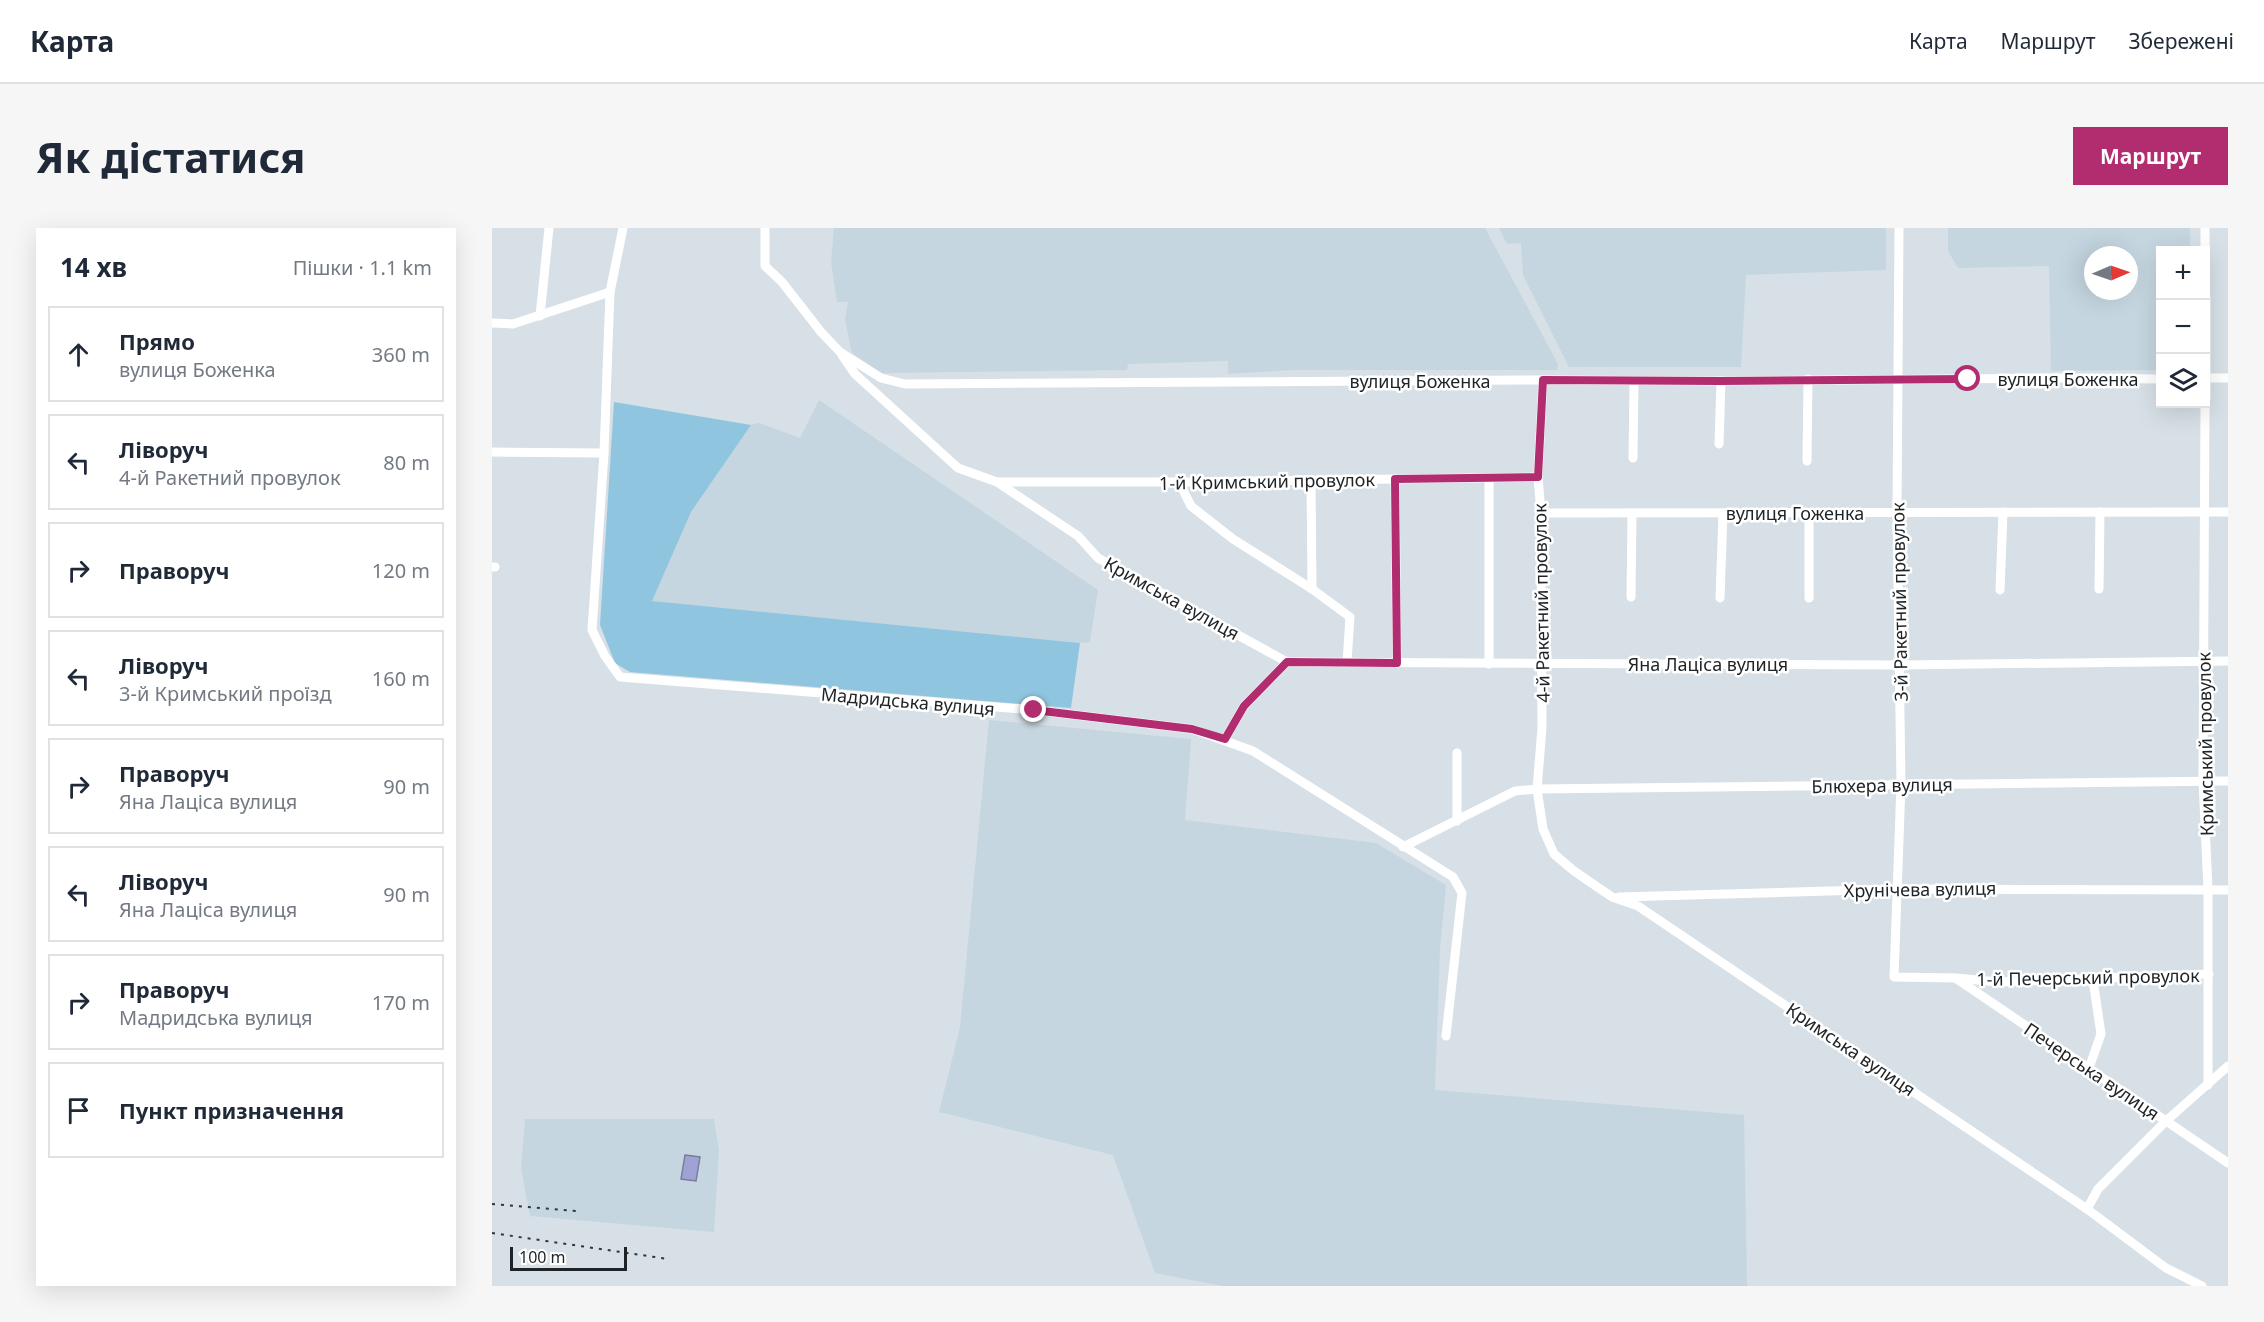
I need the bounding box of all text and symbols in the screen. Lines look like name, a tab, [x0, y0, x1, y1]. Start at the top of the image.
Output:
text: Карта	[30, 22, 114, 60]
text: Карта	[1909, 27, 1968, 55]
text: Маршрут	[2001, 27, 2095, 55]
text: Збережені	[2128, 27, 2234, 55]
button: Маршрут	[2073, 127, 2228, 185]
text: Як дістатися	[36, 128, 305, 185]
north arrow	[2084, 246, 2138, 300]
map controls	[2156, 246, 2210, 408]
button: +	[2156, 246, 2210, 300]
text: 14 хв	[60, 249, 127, 285]
text: Пішки · 1.1 km	[293, 254, 432, 281]
button: −	[2156, 300, 2210, 354]
text: Прямо	[119, 326, 195, 356]
icon: ahead	[62, 338, 95, 371]
text: 360 m	[372, 341, 430, 368]
button: layers	[2156, 354, 2210, 408]
text: вулиця Боженка	[119, 356, 276, 383]
route start	[1954, 365, 1980, 391]
street label: вулиця Боженка	[1998, 367, 2138, 391]
street label: вулиця Боженка	[1350, 369, 1490, 393]
text: Ліворуч	[119, 434, 209, 464]
icon: left	[62, 446, 95, 479]
text: 80 m	[383, 449, 430, 476]
text: 4-й Ракетний провулок	[119, 464, 341, 491]
street label: 1-й Кримський провулок	[1159, 467, 1376, 495]
street label: вулиця Гоженка	[1726, 501, 1864, 525]
street label: 3-й Ракетний провулок	[1885, 502, 1913, 702]
street label: 4-й Ракетний провулок	[1527, 503, 1555, 703]
street label: Кримська вулиця	[1100, 551, 1244, 645]
icon: right	[62, 554, 95, 587]
text: Праворуч	[119, 555, 230, 585]
text: 120 m	[372, 557, 430, 584]
text: Ліворуч	[119, 650, 209, 680]
street label: Кримський провулок	[2191, 651, 2219, 836]
street label: Яна Лаціса вулиця	[1628, 652, 1788, 676]
icon: left	[62, 662, 95, 695]
text: 160 m	[372, 665, 430, 692]
text: 3-й Кримський проїзд	[119, 680, 332, 707]
street label: Мадридська вулиця	[820, 681, 996, 721]
route end	[1020, 696, 1046, 722]
text: Праворуч	[119, 758, 230, 788]
icon: right	[62, 770, 95, 803]
street label: Блюхера вулиця	[1811, 772, 1953, 798]
text: 90 m	[383, 773, 430, 800]
text: Яна Лаціса вулиця	[119, 788, 297, 815]
text: Ліворуч	[119, 866, 209, 896]
street label: Хрунічева вулиця	[1844, 876, 1996, 902]
icon: left	[62, 878, 95, 911]
text: 90 m	[383, 881, 430, 908]
text: Яна Лаціса вулиця	[119, 896, 297, 923]
street label: 1-й Печерський провулок	[1976, 963, 2200, 991]
text: Праворуч	[119, 974, 230, 1004]
icon: right	[62, 986, 95, 1019]
text: 170 m	[372, 989, 430, 1016]
street label: Кримська вулиця	[1782, 997, 1920, 1101]
text: Мадридська вулиця	[119, 1004, 313, 1031]
street label: Печерська вулиця	[2020, 1017, 2164, 1125]
icon: arrive	[62, 1094, 95, 1127]
text: Пункт призначення	[119, 1095, 344, 1125]
scale bar	[510, 1244, 627, 1272]
text: 100 m	[519, 1246, 566, 1268]

